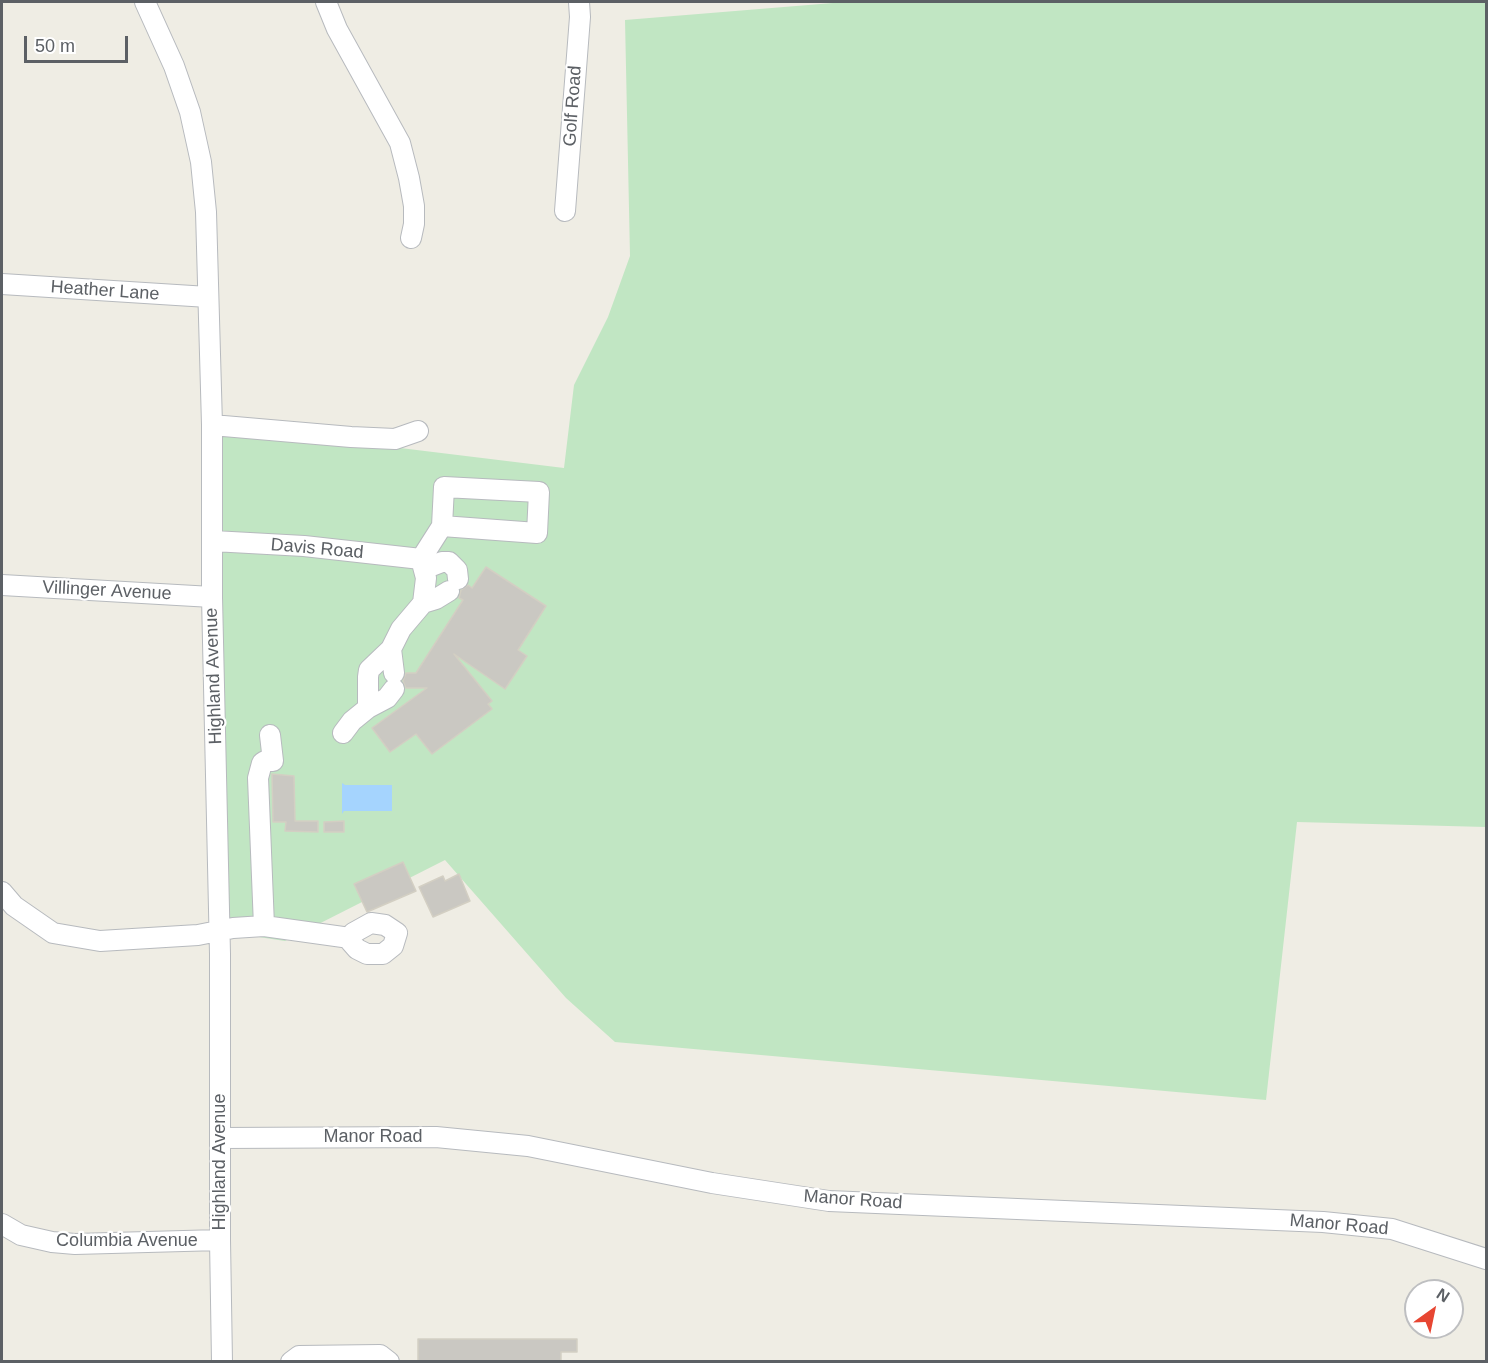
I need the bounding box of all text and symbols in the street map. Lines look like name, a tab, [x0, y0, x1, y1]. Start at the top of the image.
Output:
scale bar	[27, 24, 130, 62]
text: 50 m	[35, 36, 75, 56]
street label: Golf Road	[559, 65, 587, 147]
street label: Heather Lane	[50, 276, 160, 306]
street label: Davis Road	[270, 534, 364, 564]
street label: Villinger Avenue	[42, 577, 172, 605]
street label: Highland Avenue	[201, 607, 227, 745]
street label: Highland Avenue	[209, 1094, 231, 1230]
street label: Manor Road	[323, 1126, 423, 1148]
street label: Manor Road	[803, 1186, 903, 1214]
street label: Manor Road	[1289, 1210, 1389, 1240]
street label: Columbia Avenue	[56, 1230, 198, 1252]
north arrow	[1404, 1279, 1464, 1339]
text: N	[1434, 1285, 1452, 1305]

